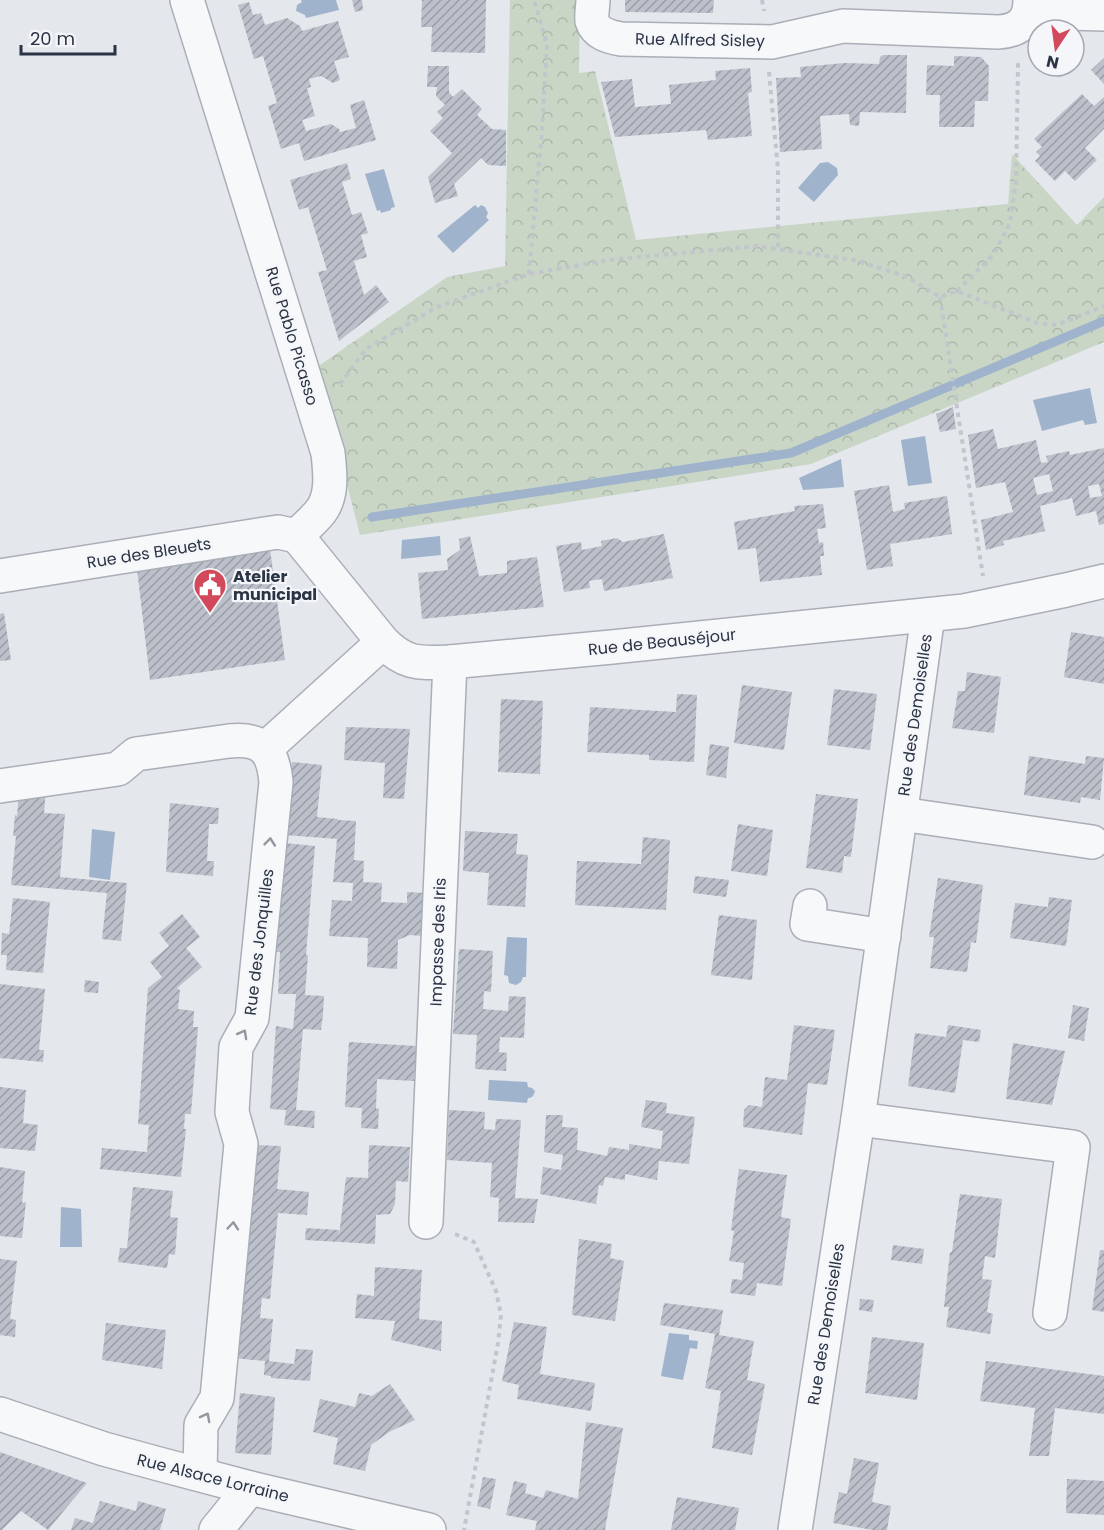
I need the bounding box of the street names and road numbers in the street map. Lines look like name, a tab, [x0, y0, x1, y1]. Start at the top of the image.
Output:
street label: Rue Alfred Sisley	[635, 27, 765, 53]
street label: Rue Pablo Picasso	[260, 264, 324, 408]
street label: Rue des Bleuets	[85, 532, 213, 574]
street label: Rue de Beauséjour	[587, 623, 737, 661]
street label: Rue des Demoiselles	[892, 632, 938, 798]
street label: Rue des Jonquilles	[239, 867, 279, 1017]
street label: Impasse des Iris	[424, 877, 452, 1007]
street label: Rue des Demoiselles	[802, 1241, 850, 1407]
street label: Rue Alsace Lorraine	[135, 1448, 292, 1508]

